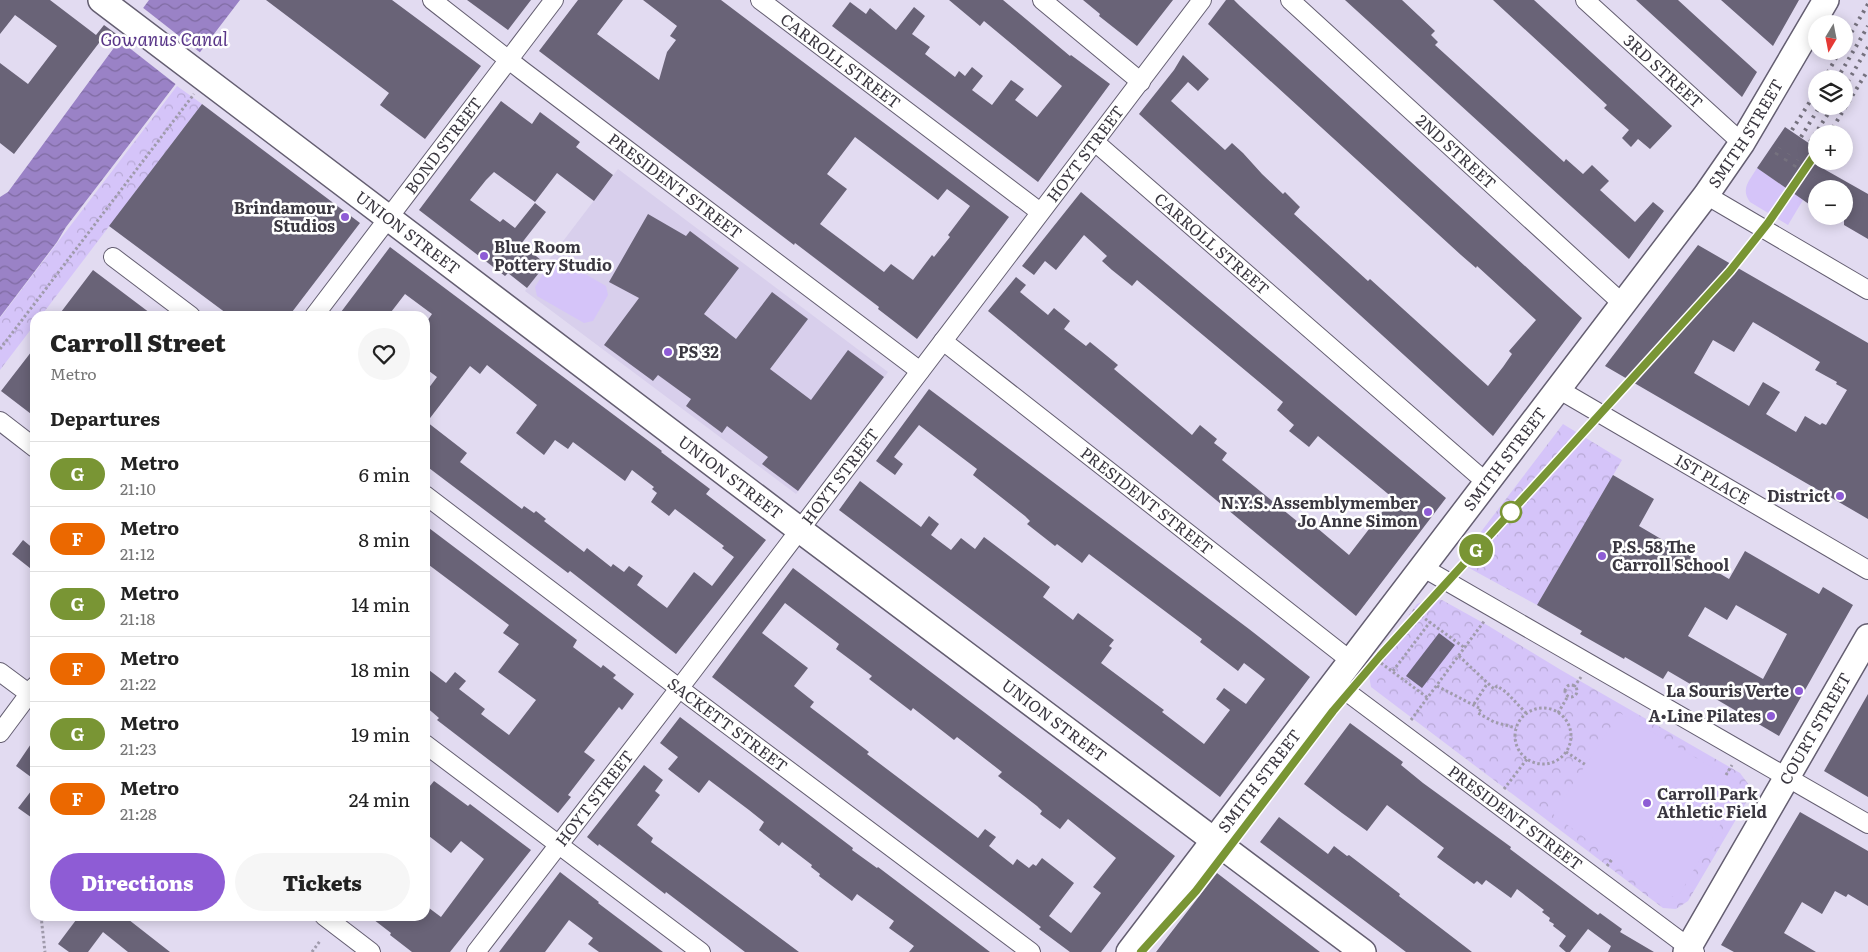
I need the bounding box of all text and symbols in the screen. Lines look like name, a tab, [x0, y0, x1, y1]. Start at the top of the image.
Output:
street label: CARROLL STREET	[776, 7, 907, 114]
north arrow	[1808, 15, 1852, 60]
map controls	[1808, 15, 1853, 225]
water label: Gowanus Canal	[100, 25, 229, 52]
street label: 3RD STREET	[1619, 28, 1709, 113]
button: layers	[1808, 70, 1853, 115]
street label: SMITH STREET	[1701, 74, 1788, 192]
street label: BOND STREET	[398, 91, 487, 198]
street label: HOYT STREET	[1040, 100, 1129, 207]
street label: 2ND STREET	[1411, 108, 1503, 194]
button: +	[1808, 125, 1853, 170]
street label: PRESIDENT STREET	[603, 126, 748, 244]
button: −	[1808, 180, 1853, 225]
street label: UNION STREET	[351, 184, 466, 280]
street label: CARROLL STREET	[1150, 186, 1276, 300]
place label: Brindamour Studios	[234, 195, 335, 237]
marker: Brindamour Studios	[339, 211, 351, 223]
place label: Blue Room Pottery Studio	[494, 234, 612, 276]
marker: Blue Room Pottery Studio	[478, 250, 490, 262]
text: Carroll Street	[50, 324, 226, 359]
button: heart	[358, 328, 410, 380]
place label: PS 32	[678, 339, 719, 363]
marker: PS 32	[662, 346, 674, 358]
text: Metro	[50, 361, 97, 385]
street label: SMITH STREET	[1457, 401, 1552, 515]
text: Departures	[50, 404, 160, 432]
street label: HOYT STREET	[795, 422, 884, 529]
street label: UNION STREET	[674, 429, 789, 524]
street label: PRESIDENT STREET	[1076, 440, 1219, 560]
street label: 1ST PLACE	[1671, 447, 1755, 510]
text: Metro	[120, 448, 179, 476]
text: G	[71, 460, 84, 487]
text: 6 min	[359, 460, 410, 488]
text: 21:10	[120, 476, 156, 500]
place label: District	[1767, 483, 1830, 507]
place label: N.Y.S. Assemblymember Jo Anne Simon	[1221, 490, 1418, 532]
marker: District	[1834, 490, 1846, 502]
unlabelled marker	[1500, 501, 1522, 523]
marker: N.Y.S. Assemblymember Jo Anne Simon	[1422, 506, 1434, 518]
text: Metro	[120, 513, 179, 541]
text: F	[72, 525, 83, 552]
text: 8 min	[358, 525, 410, 553]
line badge: G	[1460, 534, 1492, 566]
place label: P.S. 58 The Carroll School	[1612, 534, 1729, 576]
text: G	[1469, 536, 1483, 563]
text: 21:12	[120, 541, 155, 565]
marker: P.S. 58 The Carroll School	[1596, 550, 1608, 562]
text: Metro	[120, 578, 179, 606]
text: G	[71, 590, 84, 617]
text: 14 min	[351, 590, 410, 618]
text: 21:18	[120, 606, 155, 630]
text: Metro	[120, 643, 179, 671]
text: F	[72, 655, 83, 682]
text: 18 min	[351, 655, 410, 683]
street label: COURT STREET	[1772, 667, 1856, 789]
text: 21:22	[120, 671, 156, 695]
street label: SACKETT STREET	[663, 671, 794, 777]
street label: UNION STREET	[997, 672, 1113, 767]
place label: La Souris Verte	[1666, 678, 1789, 702]
marker: La Souris Verte	[1793, 685, 1805, 697]
place label: A•Line Pilates	[1648, 703, 1761, 727]
text: Metro	[120, 708, 179, 736]
marker: A•Line Pilates	[1765, 710, 1777, 722]
text: G	[71, 720, 84, 747]
text: 19 min	[351, 720, 410, 748]
street label: SMITH STREET	[1211, 723, 1306, 837]
text: 21:23	[120, 736, 157, 760]
street label: HOYT STREET	[549, 744, 639, 851]
street label: PRESIDENT STREET	[1443, 759, 1588, 875]
text: Metro	[120, 773, 179, 801]
place label: Carroll Park Athletic Field	[1657, 781, 1767, 823]
text: F	[72, 785, 83, 812]
text: 24 min	[349, 785, 410, 813]
marker: Carroll Park Athletic Field	[1641, 797, 1653, 809]
text: 21:28	[120, 801, 157, 825]
button: Directions	[50, 853, 225, 911]
button: Tickets	[235, 853, 410, 911]

